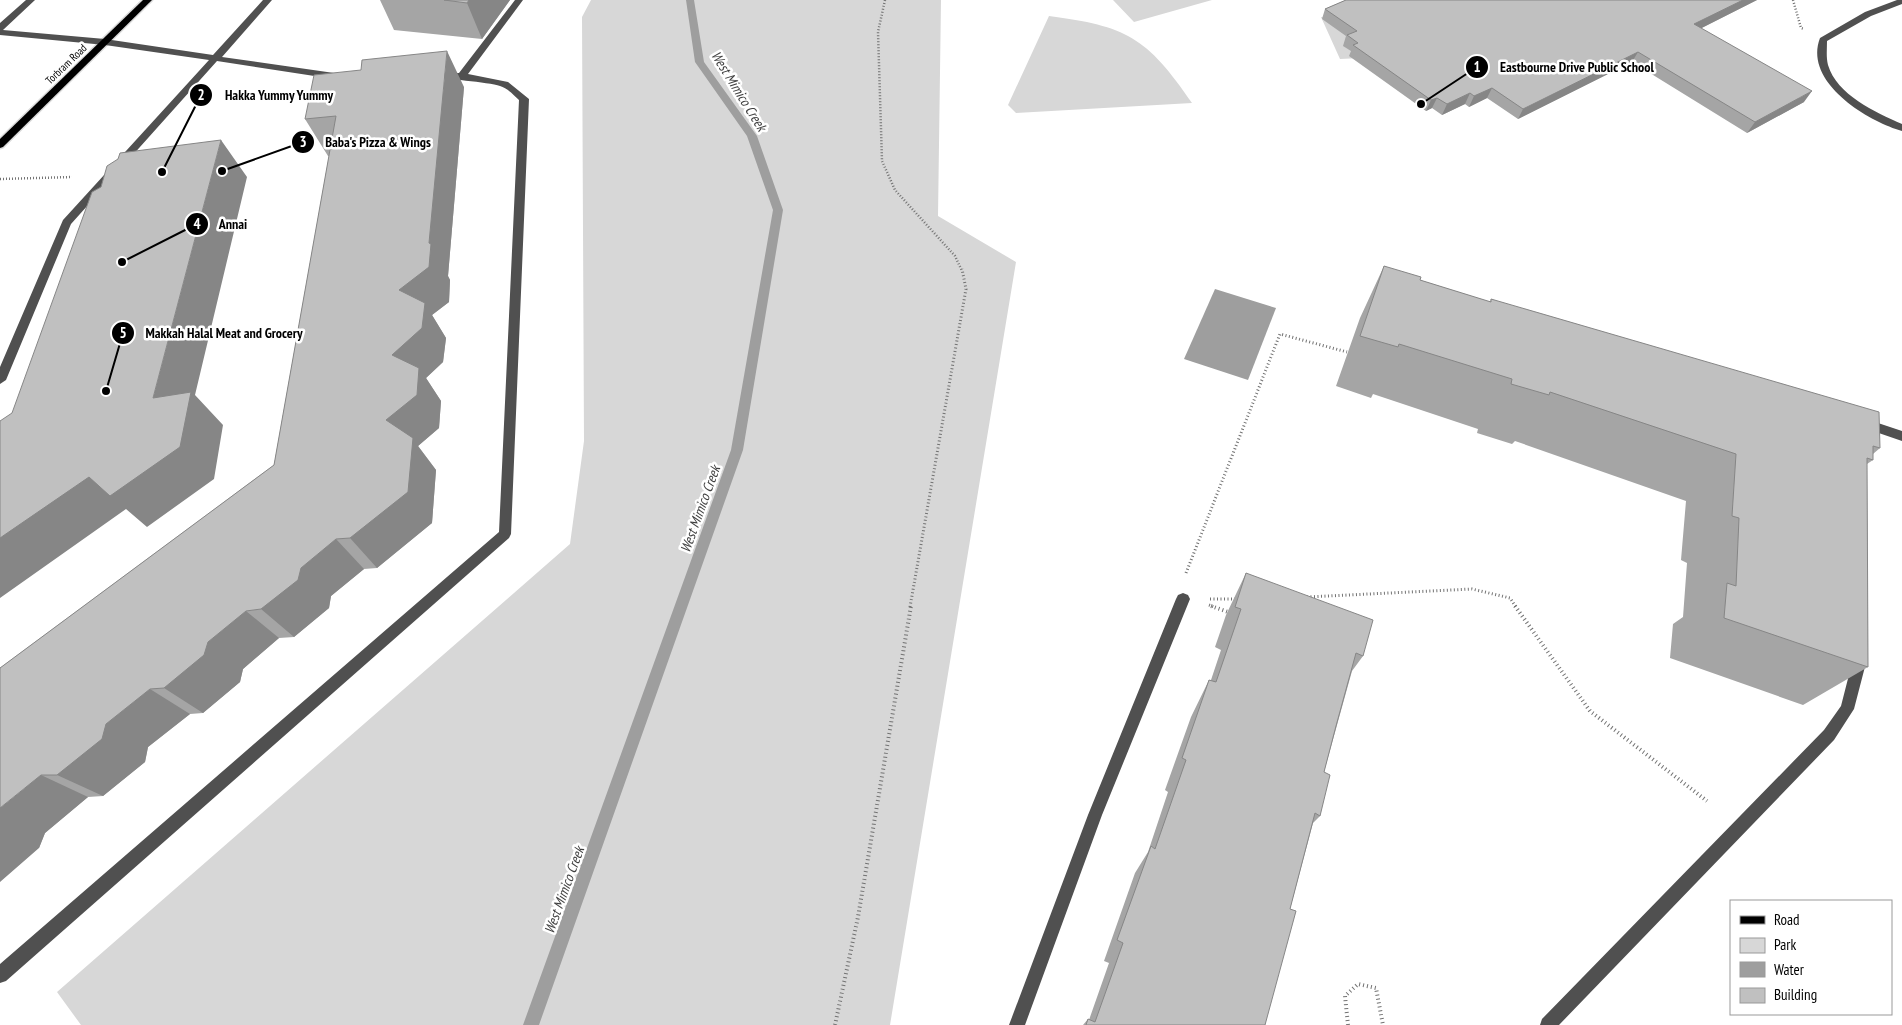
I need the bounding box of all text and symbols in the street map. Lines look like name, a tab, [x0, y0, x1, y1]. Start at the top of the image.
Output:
street label: Torbram Road	[42, 41, 90, 87]
water label: West Mimico Creek	[707, 48, 772, 136]
callout: Eastbourne Drive Public School	[1465, 52, 1664, 81]
text: 1	[1473, 57, 1481, 76]
text: Eastbourne Drive Public School	[1500, 58, 1655, 76]
callout: Hakka Yummy Yummy	[189, 81, 343, 110]
text: 2	[197, 85, 205, 104]
text: Hakka Yummy Yummy	[225, 86, 333, 104]
callout: Baba's Pizza & Wings	[290, 127, 441, 156]
text: 3	[299, 132, 307, 151]
text: Baba's Pizza & Wings	[325, 133, 431, 151]
callout: Annai	[184, 209, 258, 238]
text: 4	[193, 214, 201, 233]
text: Annai	[218, 215, 247, 233]
callout: Makkah Halal Meat and Grocery	[110, 318, 312, 347]
text: 5	[119, 323, 127, 342]
text: Makkah Halal Meat and Grocery	[145, 324, 303, 342]
water label: West Mimico Creek	[676, 462, 725, 555]
water label: West Mimico Creek	[540, 843, 589, 936]
legend	[1730, 900, 1892, 1015]
text: Road	[1774, 910, 1800, 929]
text: Park	[1774, 935, 1796, 954]
text: Water	[1774, 960, 1805, 979]
text: Building	[1774, 985, 1817, 1004]

